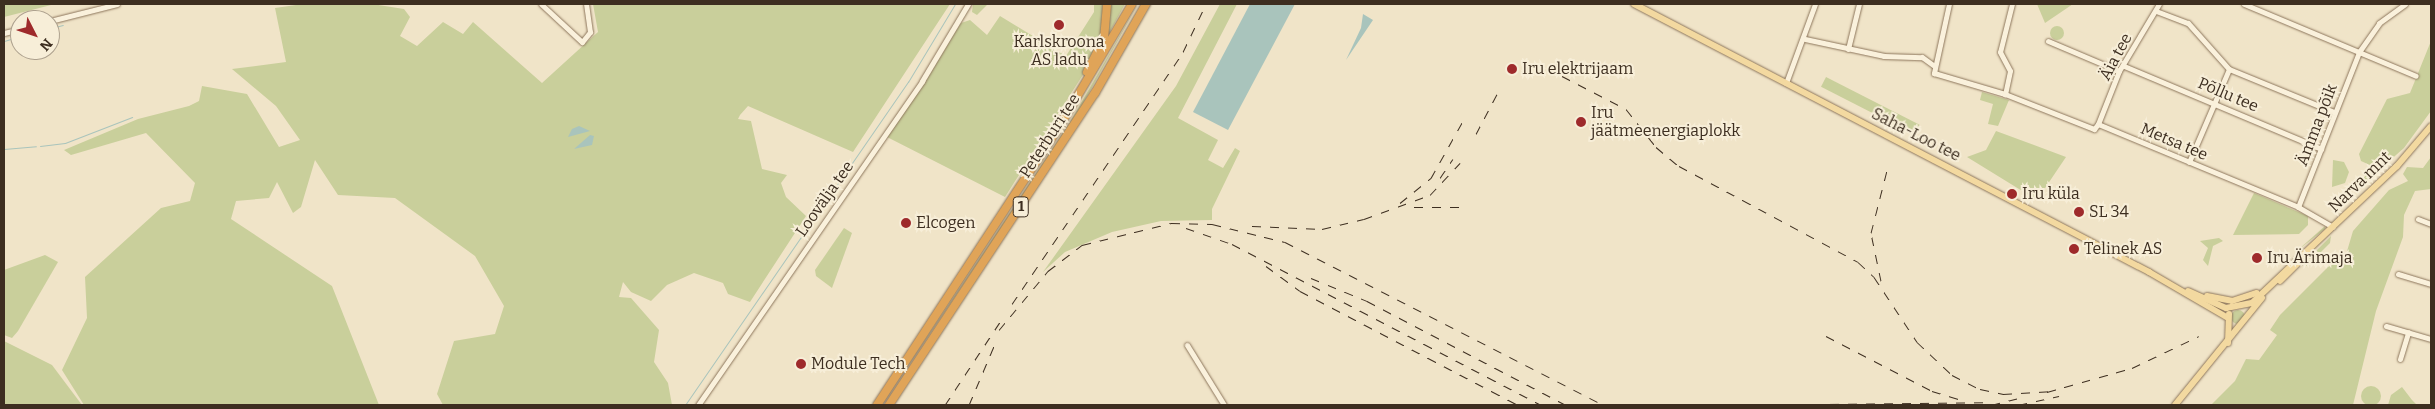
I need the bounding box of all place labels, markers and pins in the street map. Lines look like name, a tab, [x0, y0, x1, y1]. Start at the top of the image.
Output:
marker: Karlskroona AS ladu	[1053, 19, 1065, 31]
place label: Karlskroona AS ladu	[1013, 32, 1105, 70]
place label: Iru elektrijaam	[1522, 59, 1633, 79]
marker: Iru elektrijaam	[1506, 63, 1518, 75]
place label: Iru jäätmeenergiaplokk	[1591, 103, 1740, 141]
marker: Iru jäätmeenergiaplokk	[1575, 116, 1587, 128]
place label: Iru küla	[2022, 184, 2080, 204]
marker: Iru küla	[2006, 188, 2018, 200]
place label: SL 34	[2089, 202, 2129, 222]
marker: SL 34	[2073, 206, 2085, 218]
place label: Elcogen	[916, 213, 975, 233]
marker: Elcogen	[900, 217, 912, 229]
place label: Telinek AS	[2084, 239, 2162, 259]
marker: Telinek AS	[2068, 243, 2080, 255]
place label: Iru Ärimaja	[2267, 248, 2352, 268]
marker: Iru Ärimaja	[2251, 252, 2263, 264]
place label: Module Tech	[811, 354, 905, 374]
marker: Module Tech	[795, 358, 807, 370]

